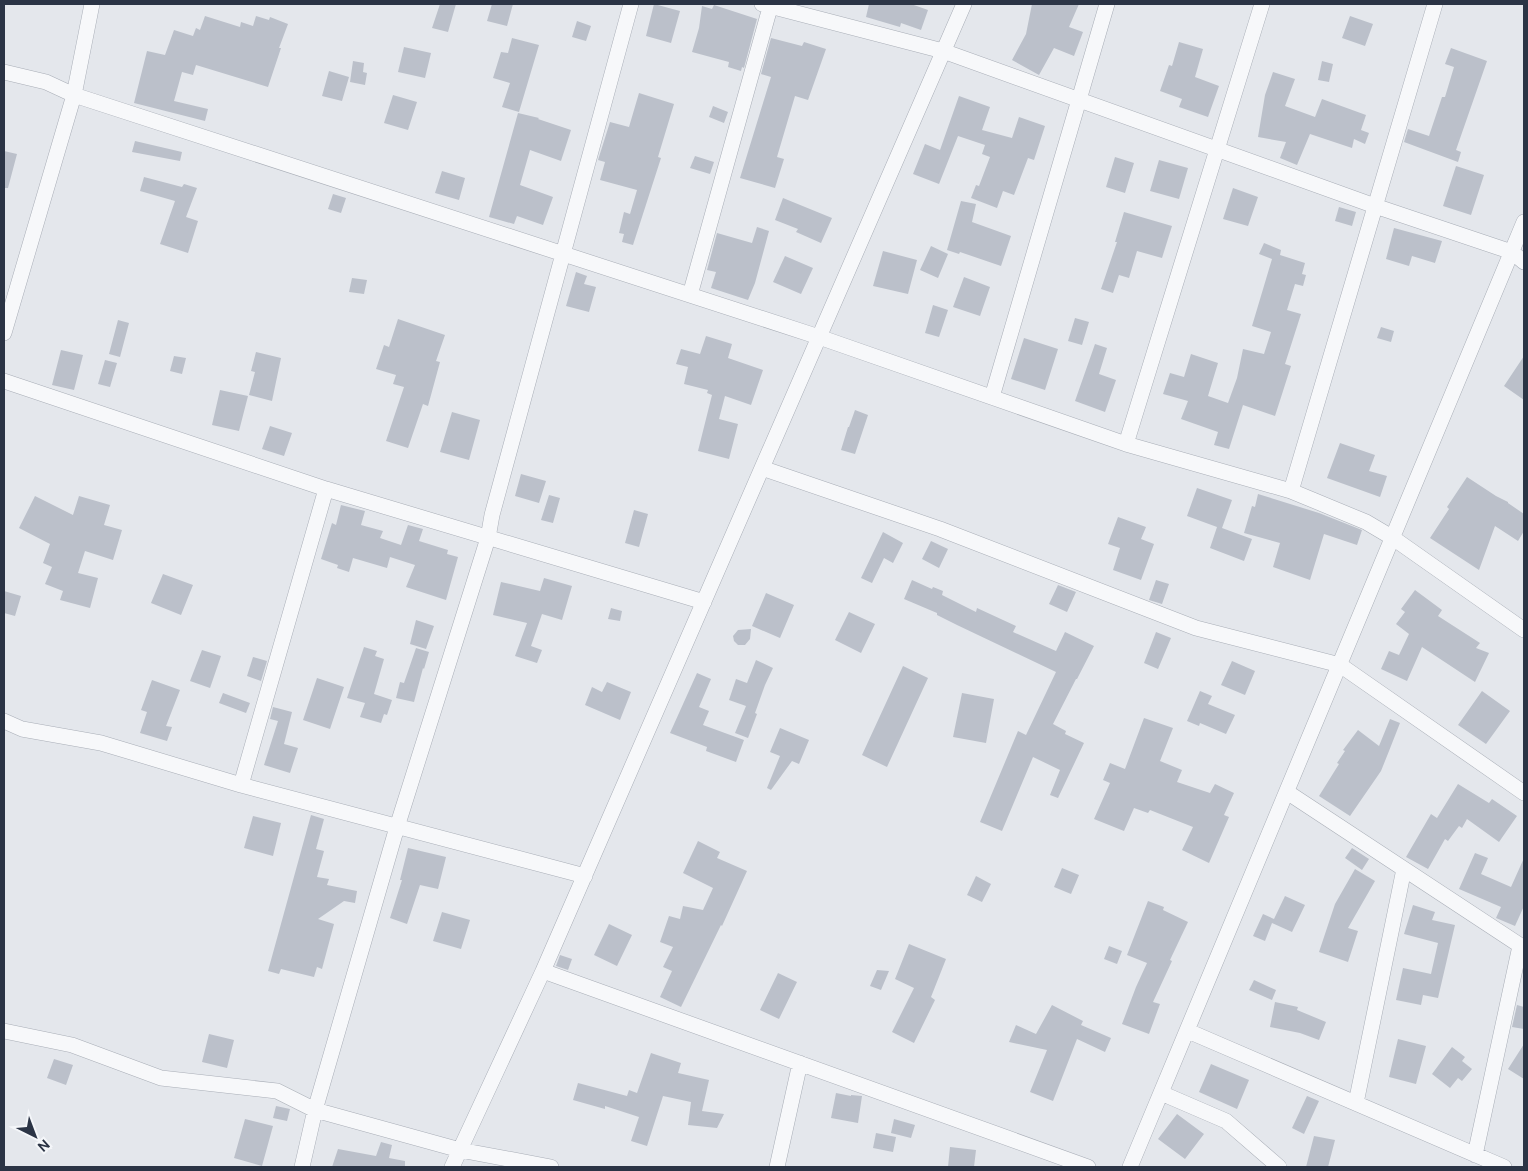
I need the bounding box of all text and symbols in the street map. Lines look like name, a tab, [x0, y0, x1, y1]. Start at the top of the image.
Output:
north arrow	[10, 1111, 60, 1161]
text: N	[34, 1136, 54, 1156]

